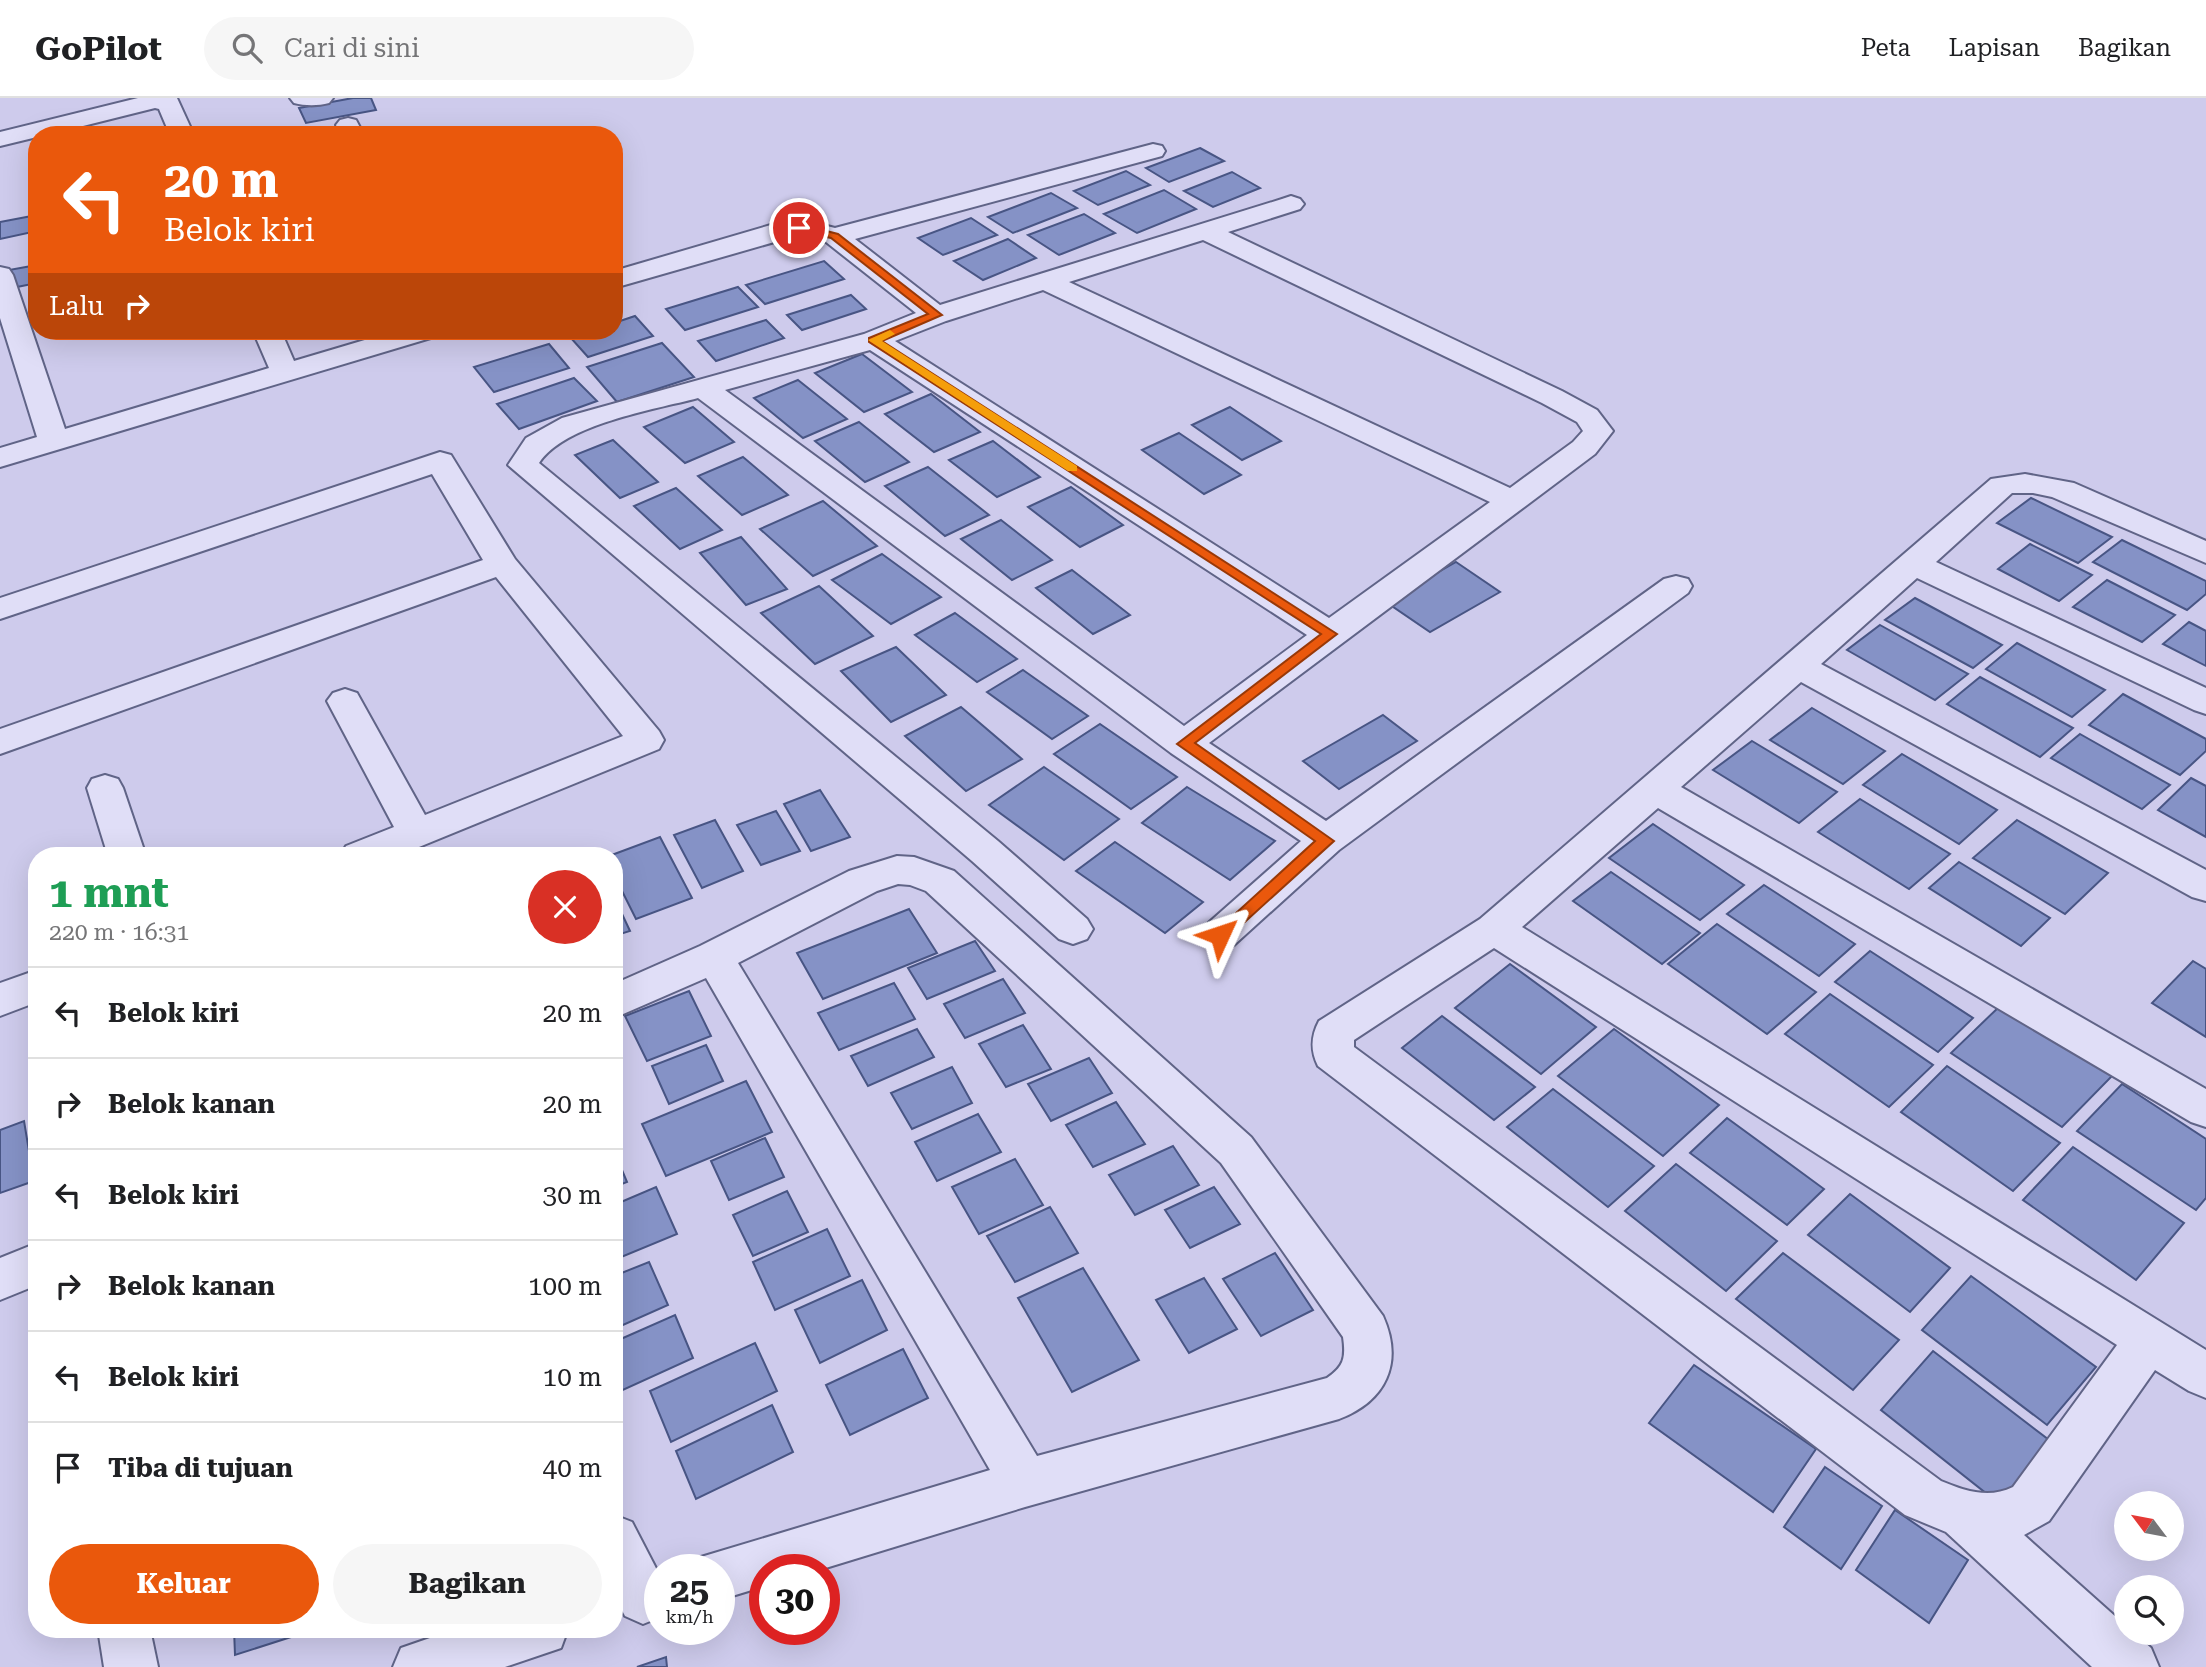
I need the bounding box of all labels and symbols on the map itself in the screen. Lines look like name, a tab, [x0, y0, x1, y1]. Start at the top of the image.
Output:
pin	[769, 198, 829, 258]
position arrow	[1183, 898, 1257, 972]
north arrow	[2114, 1491, 2184, 1561]
speed limit sign: 30	[749, 1554, 840, 1645]

